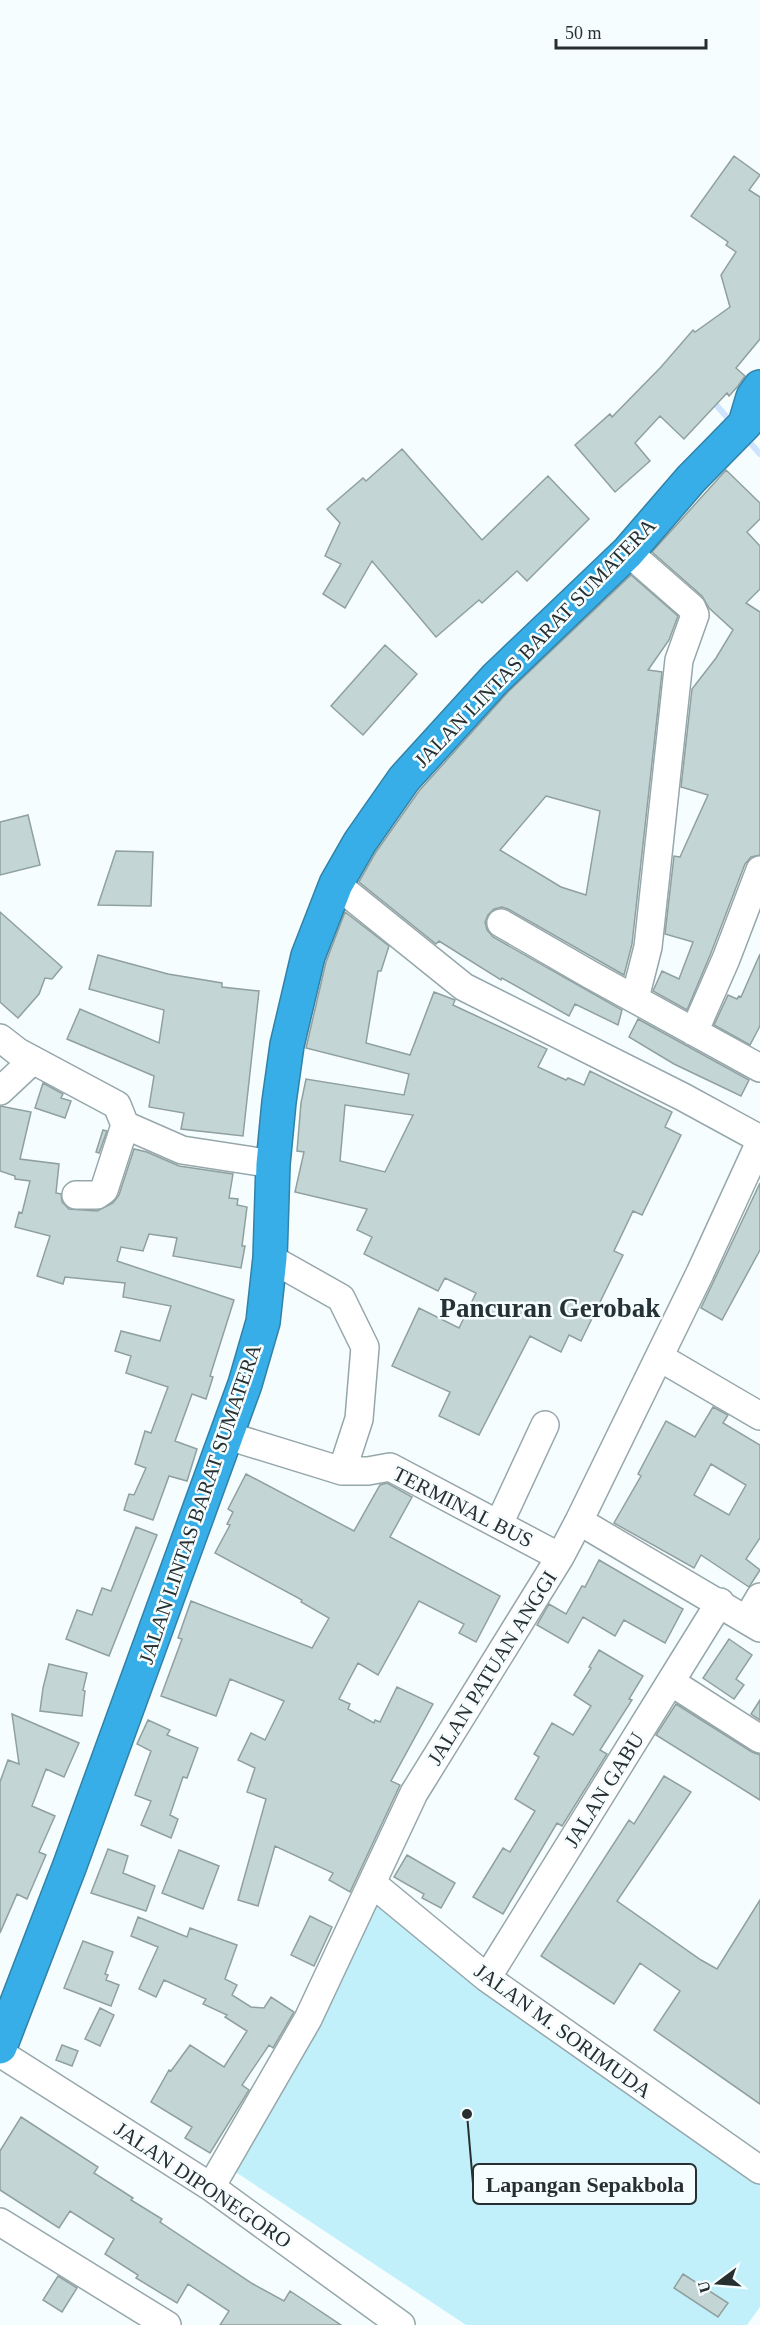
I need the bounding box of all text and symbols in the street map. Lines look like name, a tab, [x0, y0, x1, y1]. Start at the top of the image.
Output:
scale bar	[556, 12, 706, 50]
text: 50 m	[565, 23, 602, 43]
street label: JALAN LINTAS BARAT SUMATERA	[409, 513, 661, 772]
district label: Pancuran Gerobak	[440, 1293, 660, 1323]
street label: JALAN LINTAS BARAT SUMATERA	[134, 1340, 266, 1667]
street label: TERMINAL BUS	[389, 1461, 537, 1553]
street label: JALAN PATUAN ANGGI	[422, 1566, 562, 1770]
street label: JALAN GABU	[559, 1728, 649, 1852]
street label: JALAN M. SORIMUDA	[470, 1959, 657, 2104]
street label: JALAN DIPONEGORO	[110, 2117, 296, 2253]
callout: Lapangan Sepakbola	[473, 2164, 696, 2204]
text: Lapangan Sepakbola	[486, 2172, 684, 2197]
north arrow	[688, 2253, 748, 2313]
text: U	[694, 2279, 714, 2295]

